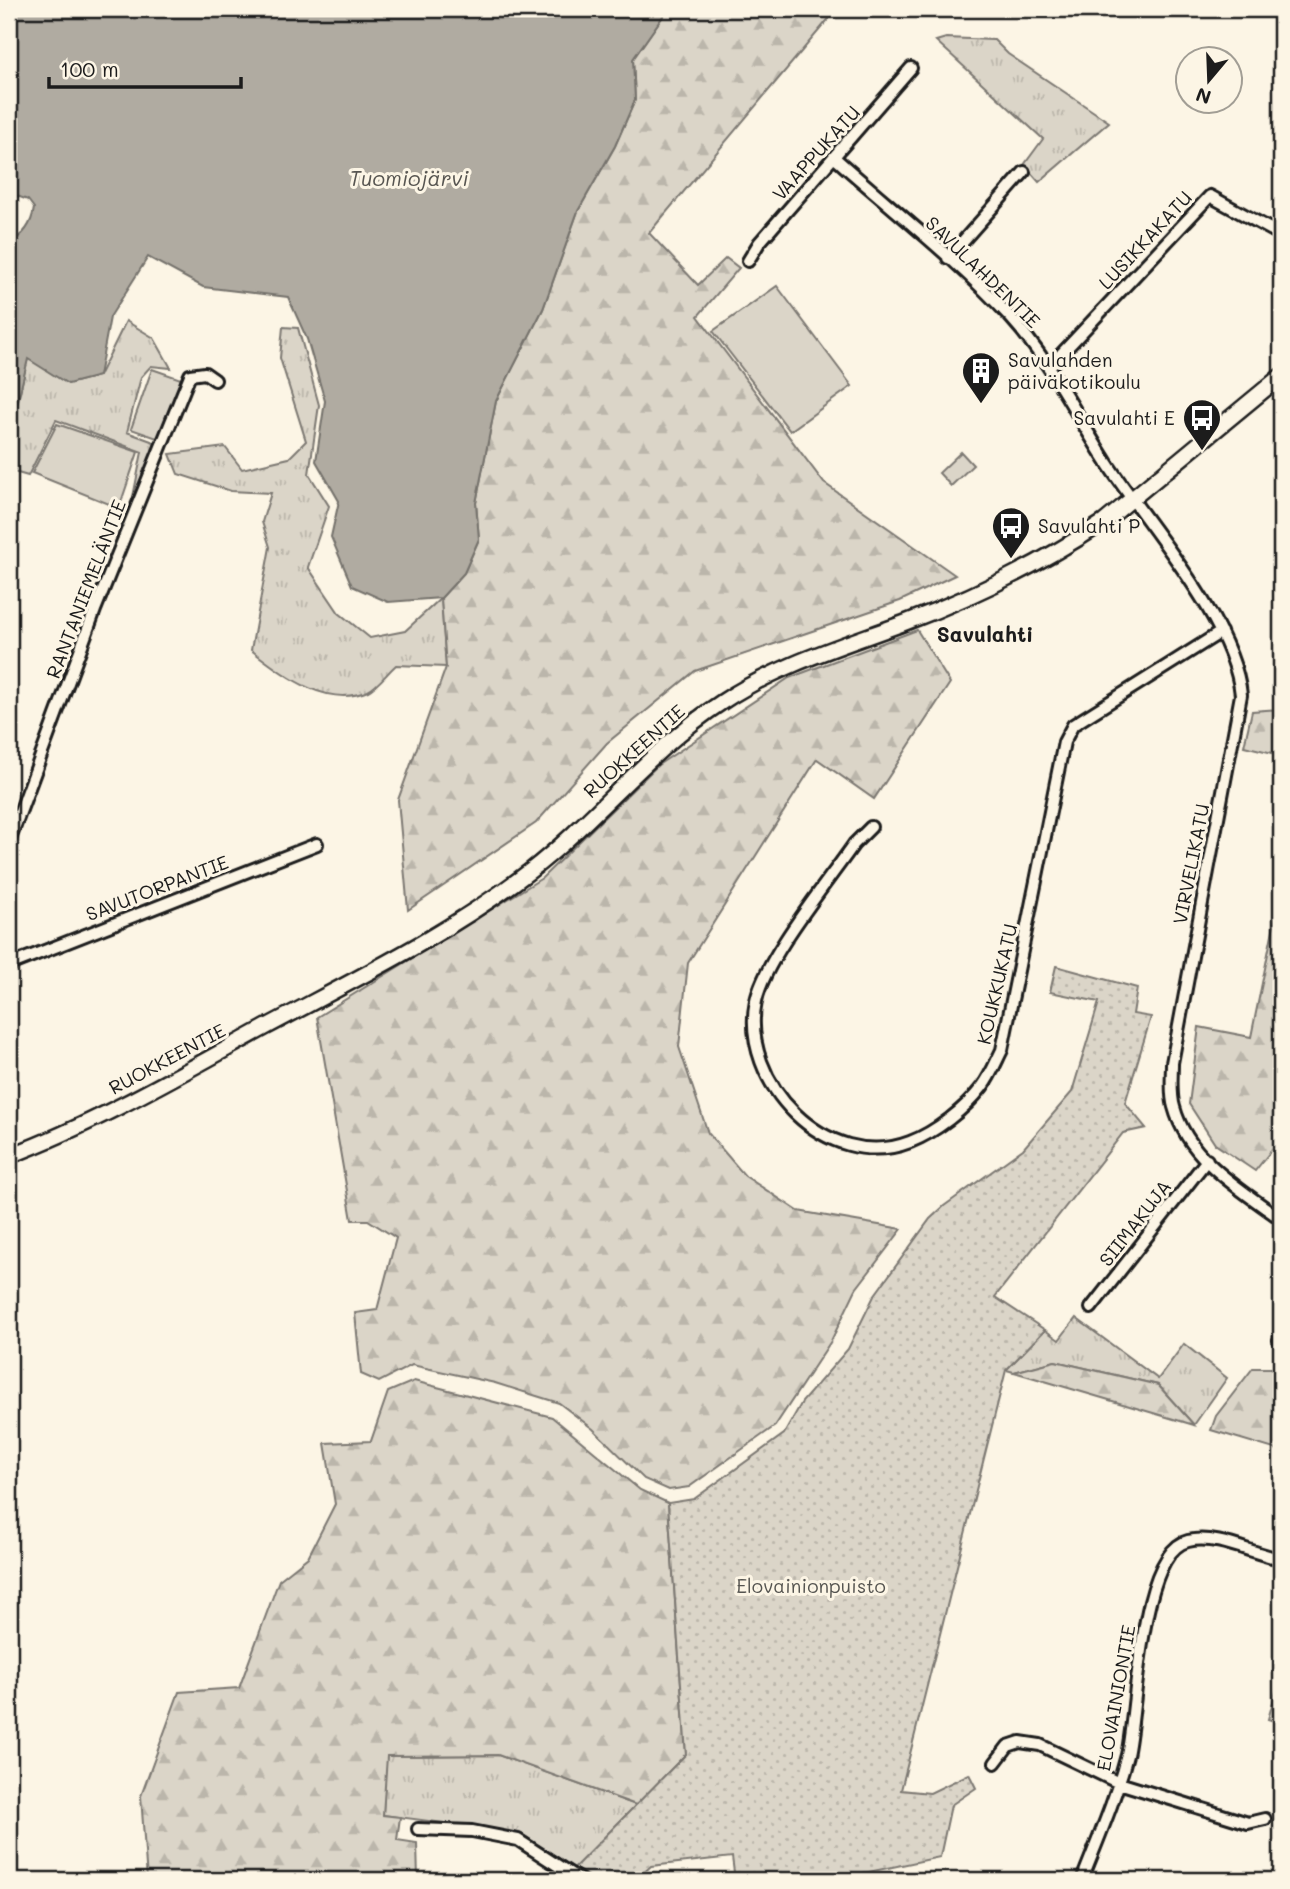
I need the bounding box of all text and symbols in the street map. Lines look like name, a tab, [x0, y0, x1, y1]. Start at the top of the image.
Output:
scale bar	[49, 46, 242, 90]
north arrow	[1174, 46, 1244, 116]
text: 100 m	[60, 55, 119, 82]
text: N	[1192, 82, 1214, 111]
street label: VAAPPUKATU	[766, 100, 865, 205]
water label: Tuomiojärvi	[349, 164, 469, 191]
street label: LUSIKKAKATU	[1093, 185, 1197, 294]
street label: SAVULAHDENTIE	[921, 210, 1046, 333]
place label: Savulahden päiväkotikoulu	[1008, 347, 1141, 394]
building icon: Savulahden päiväkotikoulu	[960, 350, 1002, 405]
bus stop icon: Savulahti E	[1181, 397, 1223, 452]
place label: Savulahti E	[1074, 405, 1175, 430]
street label: RANTANIEMELÄNTIE	[40, 496, 131, 682]
bus stop icon: Savulahti P	[990, 505, 1032, 560]
place label: Savulahti P	[1038, 513, 1141, 538]
district label: Savulahti	[937, 620, 1033, 647]
street label: RUOKKEENTIE	[578, 698, 690, 803]
street label: VIRVELIKATU	[1167, 802, 1214, 926]
street label: SAVUTORPANTIE	[82, 849, 232, 926]
street label: KOUKKUKATU	[971, 921, 1023, 1047]
street label: RUOKKEENTIE	[104, 1017, 229, 1100]
street label: SIIMAKUJA	[1093, 1174, 1176, 1271]
park label: Elovainionpuisto	[736, 1573, 886, 1598]
street label: ELOVAINIONTIE	[1090, 1623, 1141, 1773]

